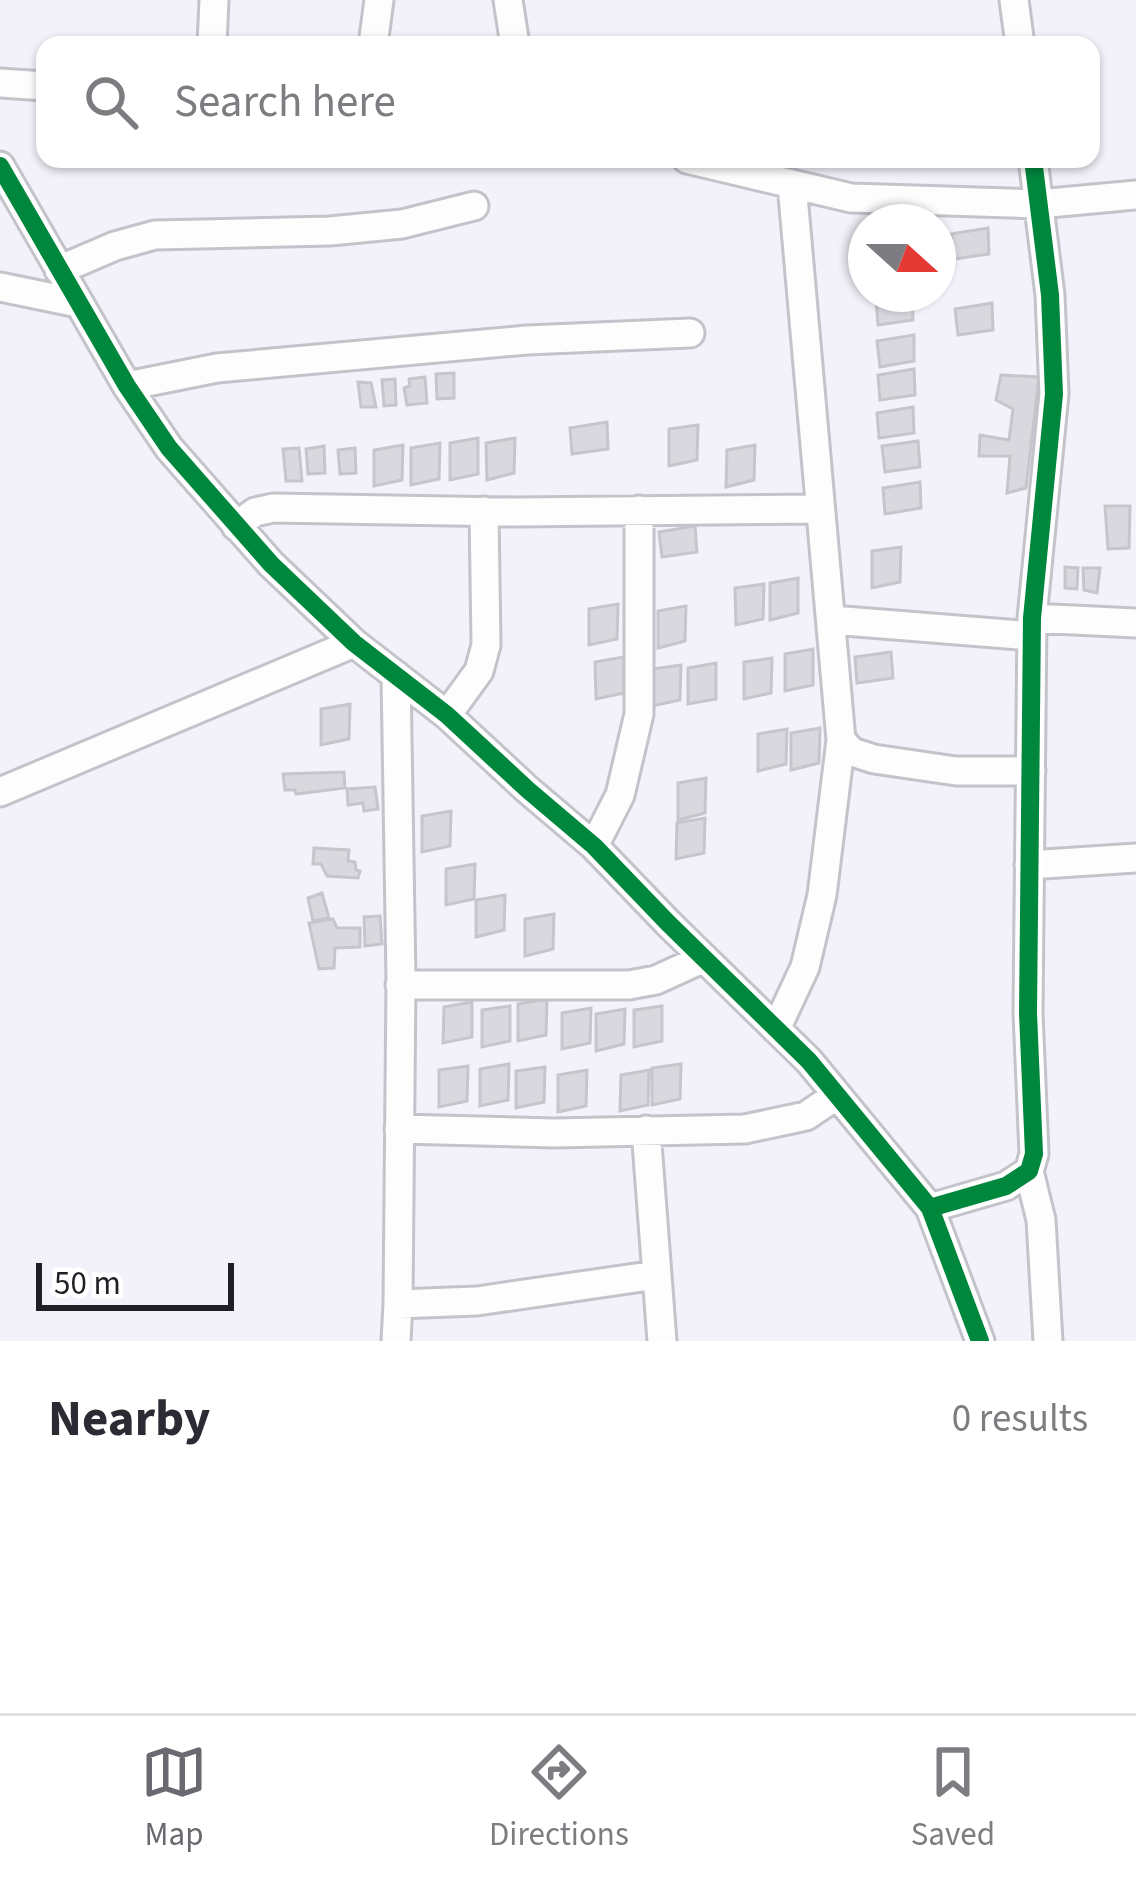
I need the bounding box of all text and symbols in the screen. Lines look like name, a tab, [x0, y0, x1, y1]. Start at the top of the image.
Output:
search box	[36, 36, 1100, 168]
icon: search	[78, 69, 144, 135]
text: Search here	[174, 70, 396, 134]
north arrow	[848, 204, 956, 312]
scale bar	[36, 1257, 234, 1310]
text: 50 m	[54, 1260, 121, 1307]
text: Nearby	[48, 1383, 210, 1455]
text: 0 results	[952, 1391, 1088, 1447]
tab: Map	[141, 1739, 207, 1858]
tab: Directions	[489, 1739, 629, 1858]
tab: Saved	[911, 1739, 995, 1858]

